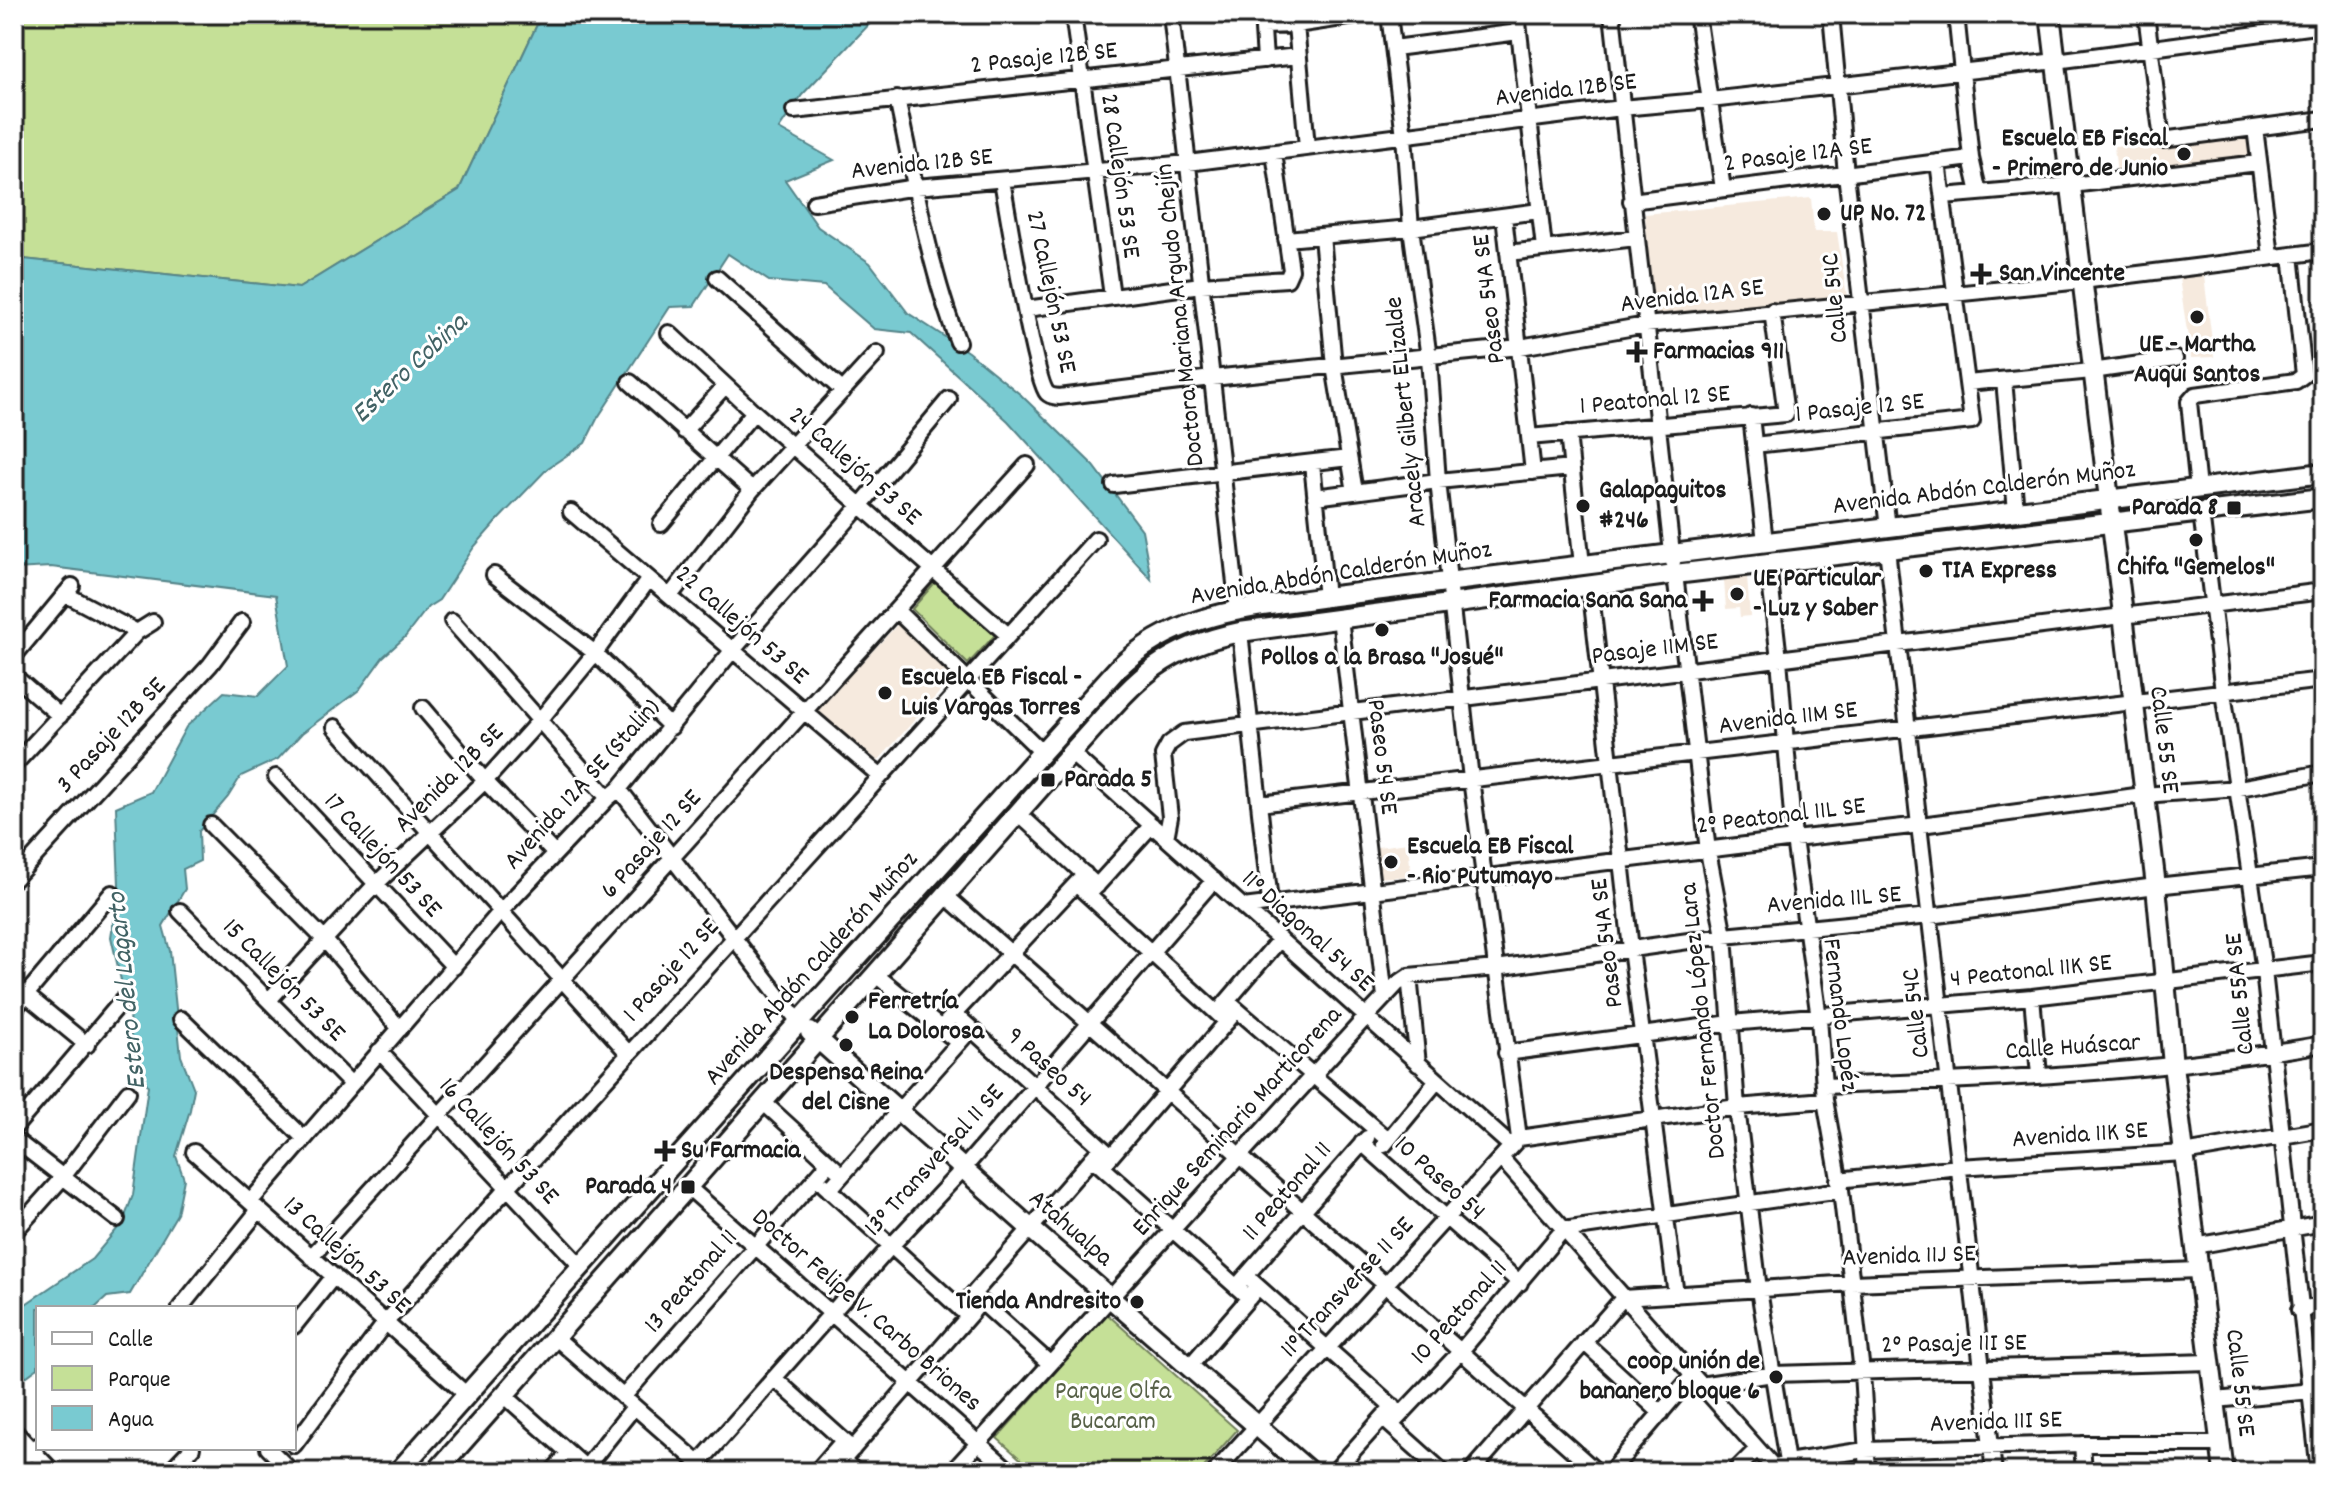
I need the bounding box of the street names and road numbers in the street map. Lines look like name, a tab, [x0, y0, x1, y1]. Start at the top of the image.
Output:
street label: 2 Pasaje 12B SE	[969, 33, 1119, 85]
street label: Avenida 12B SE	[1493, 64, 1639, 118]
street label: 28 Callejón 53 SE	[1089, 91, 1149, 261]
street label: 2 Pasaje 12A SE	[1722, 129, 1874, 183]
street label: Avenida 12B SE	[849, 139, 995, 191]
street label: Doctora Mariana Argudo Chejín	[1147, 162, 1215, 468]
street label: 27 Callejón 53 SE	[1015, 207, 1085, 377]
street label: Paseo 54A SE	[1464, 232, 1516, 366]
street label: Calle 54C	[1813, 251, 1859, 345]
street label: Avenida 12A SE	[1618, 270, 1766, 324]
street label: Aracely Gilbert ELizalde	[1376, 295, 1438, 529]
street label: 1 Peatonal 12 SE	[1578, 376, 1732, 426]
street label: 1 Pasaje 12 SE	[1794, 384, 1926, 434]
street label: 24 Callejón 53 SE	[779, 399, 929, 536]
street label: Avenida Abdón Calderón Muñoz	[1831, 452, 2138, 526]
street label: Avenida Abdón Calderón Muñoz	[1188, 532, 1494, 616]
street label: 22 Callejón 53 SE	[666, 557, 816, 695]
street label: Pasaje 11M SE	[1590, 624, 1721, 676]
street label: 3 Pasaje 12B SE	[48, 669, 176, 803]
street label: Calle 55 SE	[2138, 684, 2188, 796]
street label: Avenida 12A SE (Stalin)	[496, 691, 670, 879]
street label: Avenida 11M SE	[1717, 692, 1860, 746]
street label: Paseo 54 SE	[1356, 697, 1406, 817]
street label: Avenida 12B SE	[387, 716, 513, 842]
street label: 6 Pasaje 12 SE	[593, 782, 711, 908]
street label: 17 Callejón 53 SE	[314, 785, 450, 927]
street label: 2° Peatonal 11L SE	[1694, 788, 1868, 846]
street label: Avenida Abdón Calderón Muñoz	[696, 843, 928, 1095]
street label: 11° Diagonal 54 SE	[1232, 862, 1382, 1002]
street label: Paseo 54A SE	[1582, 876, 1634, 1010]
street label: Avenida 11L SE	[1765, 877, 1903, 925]
street label: Doctor Fernando López Lara	[1671, 881, 1737, 1161]
street label: 1 Pasaje 12 SE	[615, 910, 729, 1031]
street label: 15 Callejón 53 SE	[213, 911, 353, 1051]
street label: Calle 55A SE	[2216, 931, 2266, 1057]
street label: Fernando Lopéz	[1811, 936, 1867, 1094]
street label: 4 Peatonal 11K SE	[1948, 945, 2114, 999]
street label: Calle 54C	[1893, 966, 1941, 1060]
street label: Enrique Seminario Marticorena	[1124, 998, 1352, 1245]
street label: 9 Paseo 54	[997, 1019, 1099, 1117]
street label: Calle Huáscar	[2004, 1025, 2142, 1071]
street label: 16 Callejón 53 SE	[429, 1070, 567, 1214]
street label: 13° Transversal 11 SE	[856, 1076, 1014, 1246]
street label: Avenida 11K SE	[2011, 1113, 2149, 1159]
street label: 10 Paseo 54	[1385, 1128, 1493, 1230]
street label: 11 Peatonal 11	[1234, 1134, 1342, 1250]
street label: Atahualpa	[1019, 1182, 1121, 1277]
street label: 13 Callejón 53 SE	[274, 1188, 418, 1324]
street label: Doctor Felipe V. Carbo Briones	[743, 1200, 989, 1422]
street label: 11° Transverse 11 SE	[1272, 1209, 1424, 1367]
street label: 13 Peatonal 11	[636, 1222, 748, 1342]
street label: Avenida 11J SE	[1842, 1236, 1977, 1278]
street label: 10 Peatonal 11	[1403, 1252, 1517, 1374]
street label: 2° Pasaje 11I SE	[1881, 1325, 2027, 1365]
street label: Calle 55 SE	[2214, 1327, 2264, 1439]
street label: Avenida 11I SE	[1929, 1402, 2063, 1444]

